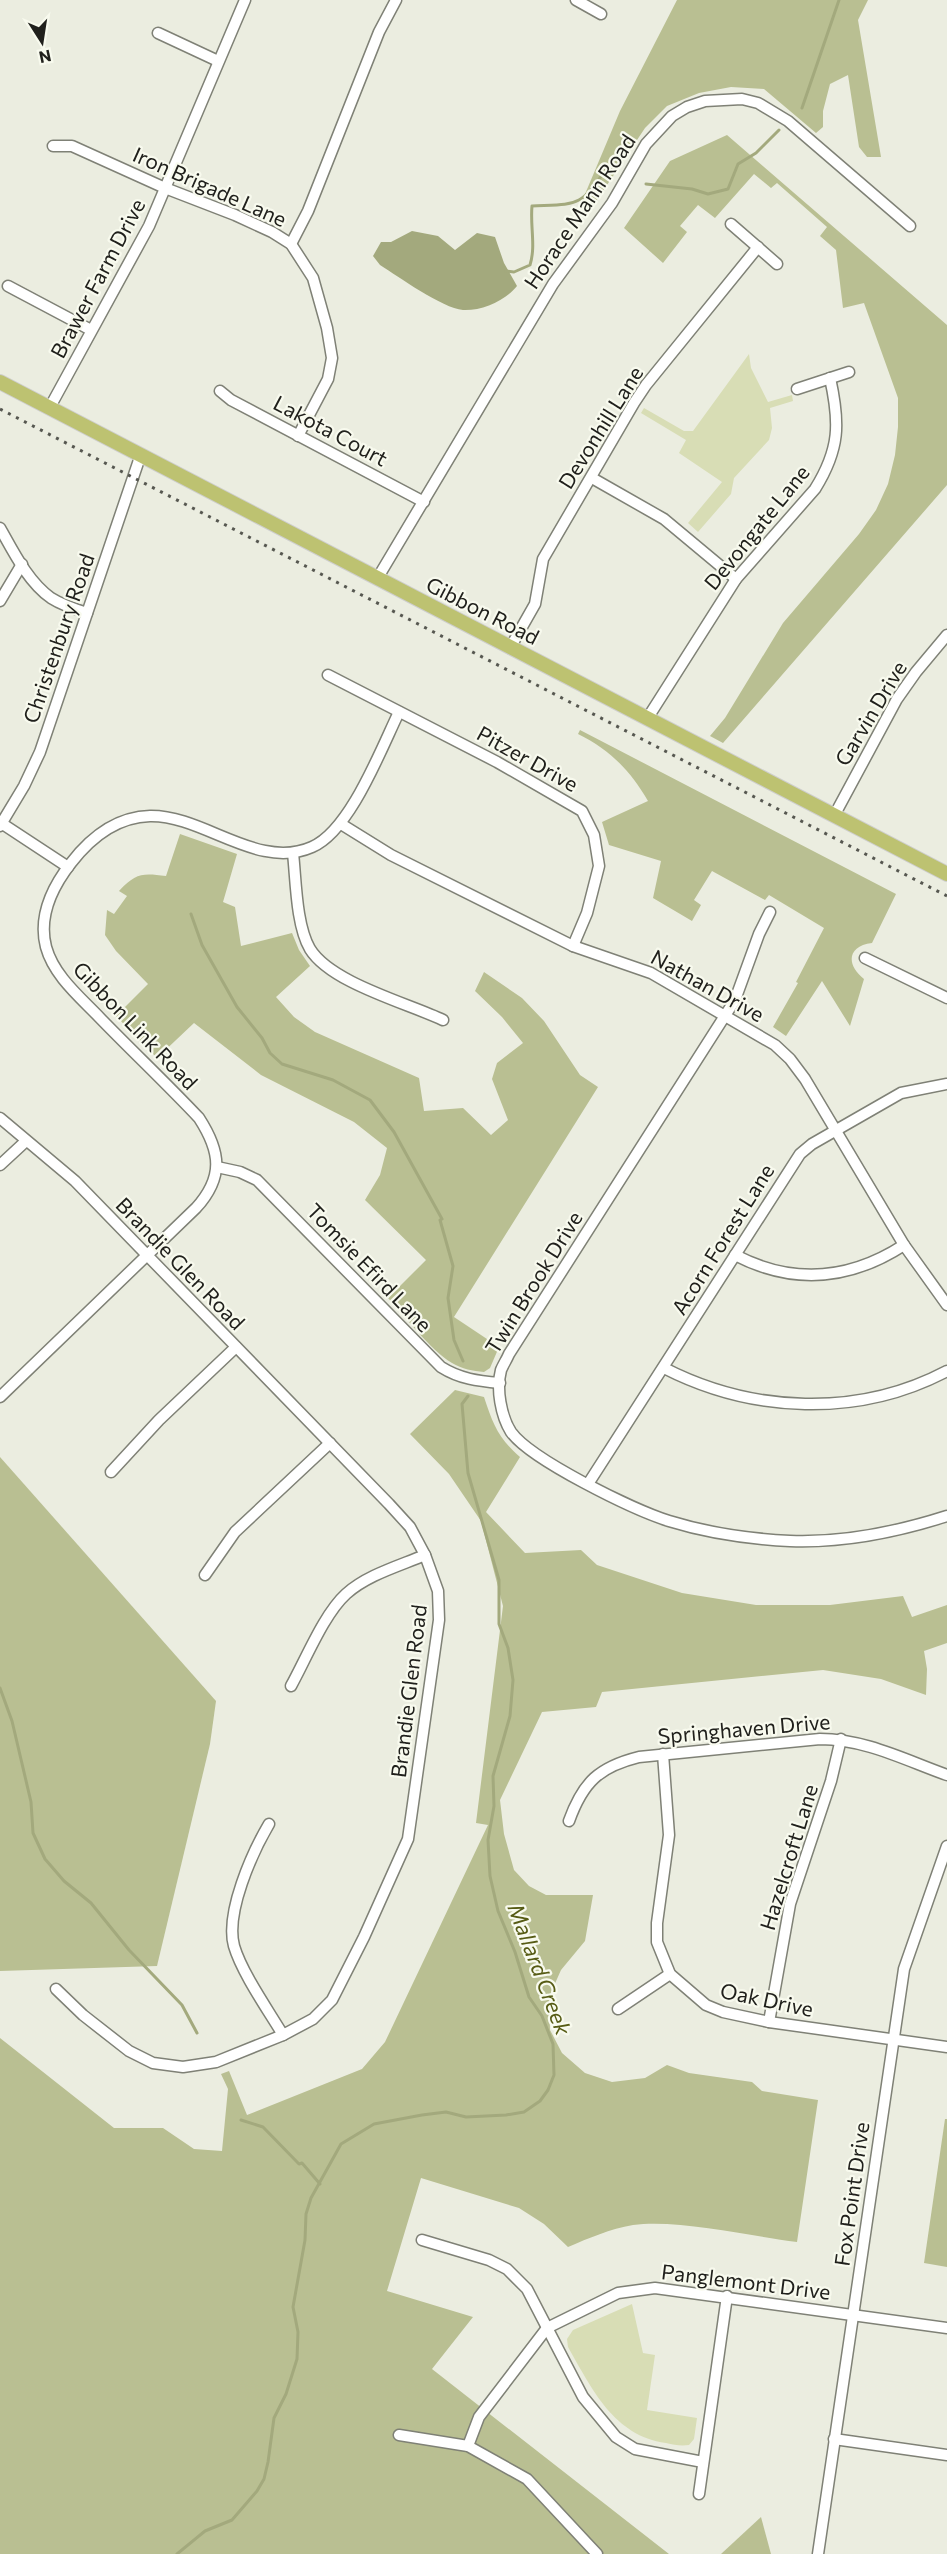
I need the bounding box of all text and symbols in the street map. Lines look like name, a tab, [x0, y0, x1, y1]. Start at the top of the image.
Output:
north arrow	[12, 12, 72, 72]
text: N	[37, 47, 53, 68]
street label: Horace Mann Road	[518, 129, 640, 293]
street label: Iron Brigade Lane	[129, 141, 291, 231]
street label: Brawer Farm Drive	[45, 194, 149, 362]
street label: Devonhill Lane	[552, 361, 648, 493]
street label: Lakota Court	[270, 389, 392, 471]
street label: Devongate Lane	[698, 460, 814, 594]
street label: Christenbury Road	[17, 550, 99, 726]
street label: Gibbon Road	[422, 571, 544, 649]
street label: Garvin Drive	[829, 656, 911, 770]
street label: Pitzer Drive	[473, 720, 583, 796]
street label: Nathan Drive	[647, 944, 769, 1026]
street label: Gibbon Link Road	[69, 956, 203, 1094]
street label: Acorn Forest Lane	[666, 1159, 778, 1319]
street label: Brandie Glen Road	[111, 1192, 251, 1334]
street label: Tomsie Efird Lane	[302, 1198, 438, 1336]
street label: Twin Brook Drive	[479, 1206, 587, 1358]
street label: Brandie Glen Road	[385, 1603, 431, 1779]
street label: Springhaven Drive	[657, 1708, 831, 1748]
street label: Hazelcroft Lane	[754, 1781, 822, 1933]
water label: Mallard Creek	[502, 1899, 578, 2040]
street label: Oak Drive	[718, 1977, 816, 2021]
street label: Fox Point Drive	[829, 2120, 873, 2268]
street label: Panglemont Drive	[660, 2258, 832, 2304]

